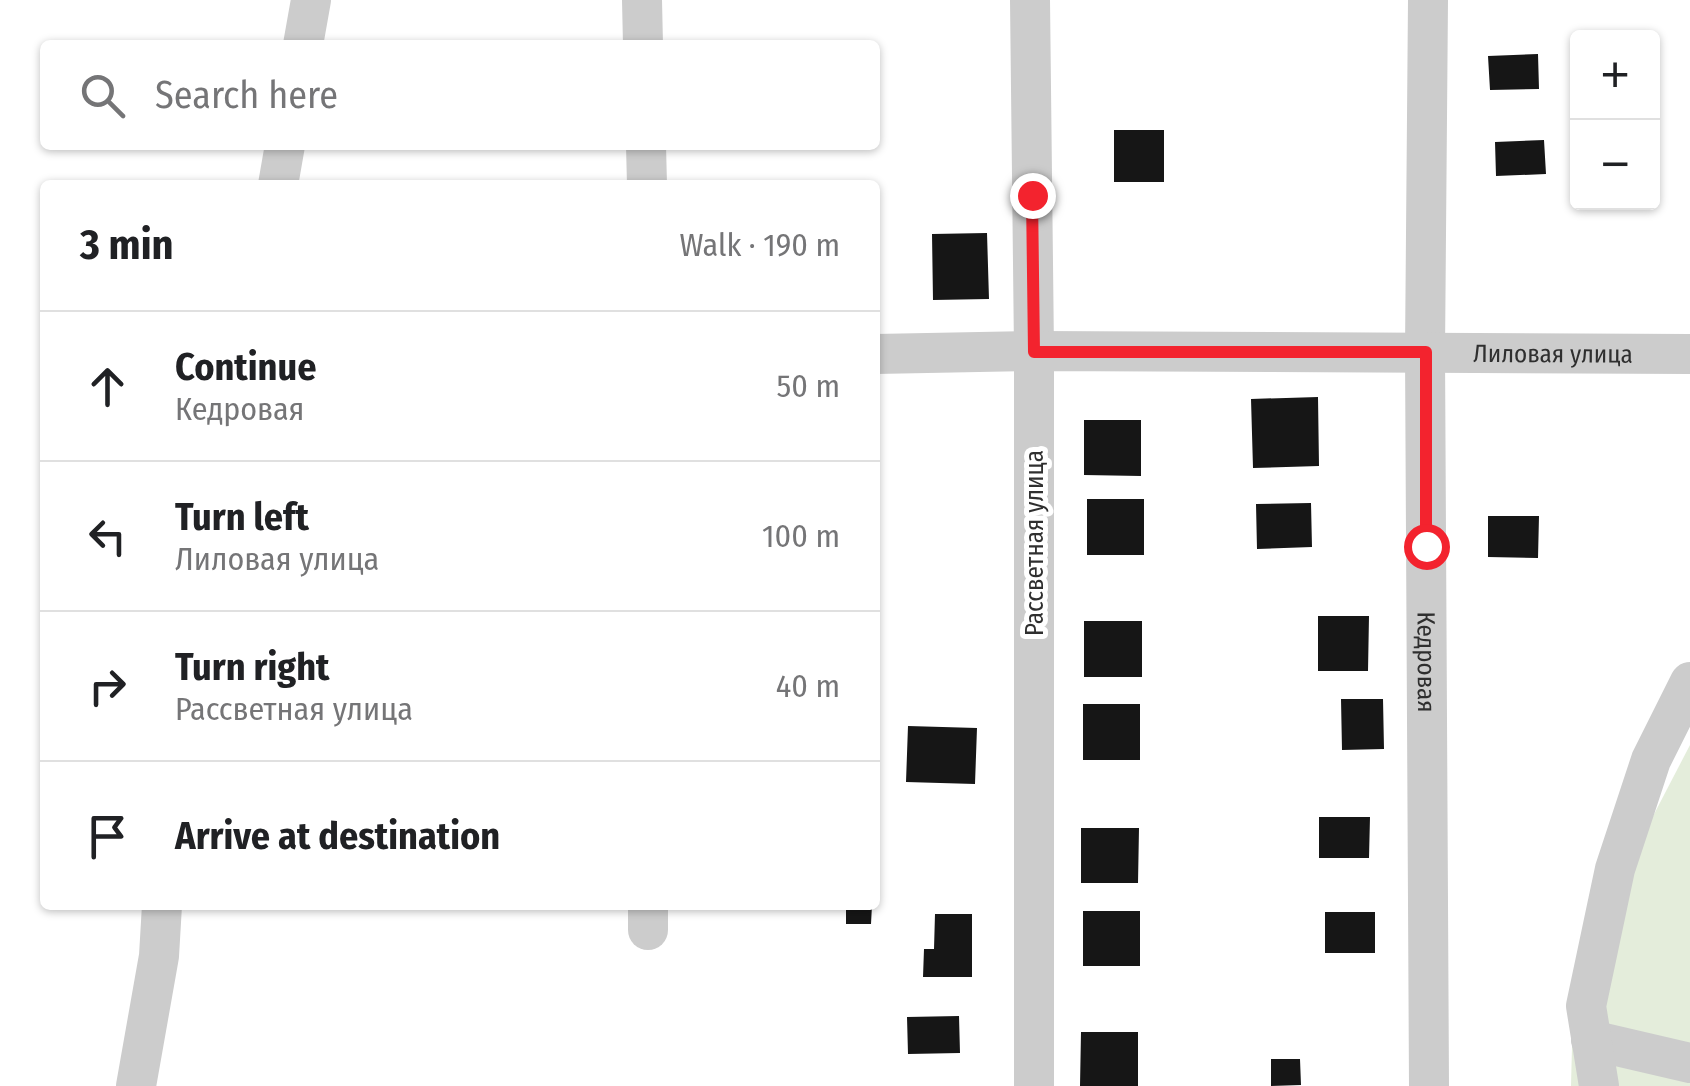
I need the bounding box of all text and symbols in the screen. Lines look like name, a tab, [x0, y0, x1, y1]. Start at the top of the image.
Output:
map controls	[1570, 30, 1660, 210]
button: +	[1570, 30, 1660, 120]
search box	[40, 40, 880, 150]
icon: search	[75, 68, 130, 123]
text: Search here	[155, 72, 338, 118]
button: −	[1570, 120, 1660, 210]
route end	[1010, 173, 1056, 219]
text: 3 min	[80, 220, 174, 270]
text: Walk · 190 m	[680, 226, 840, 264]
street label: Лиловая улица	[1473, 339, 1633, 370]
text: Continue	[175, 344, 316, 390]
icon: ahead	[80, 359, 135, 414]
text: 50 m	[777, 367, 840, 405]
text: Кедровая	[175, 390, 304, 428]
street label: Рассветная улица	[1020, 450, 1050, 636]
text: Turn left	[175, 494, 309, 540]
icon: left	[80, 509, 135, 564]
text: 100 m	[762, 517, 840, 555]
route start	[1404, 524, 1450, 570]
text: Лиловая улица	[175, 540, 379, 578]
street label: Кедровая	[1410, 611, 1441, 713]
text: Turn right	[175, 644, 329, 690]
icon: right	[80, 659, 135, 714]
text: 40 m	[776, 667, 840, 705]
text: Рассветная улица	[175, 690, 413, 728]
icon: arrive	[80, 809, 135, 864]
text: Arrive at destination	[175, 813, 500, 859]

